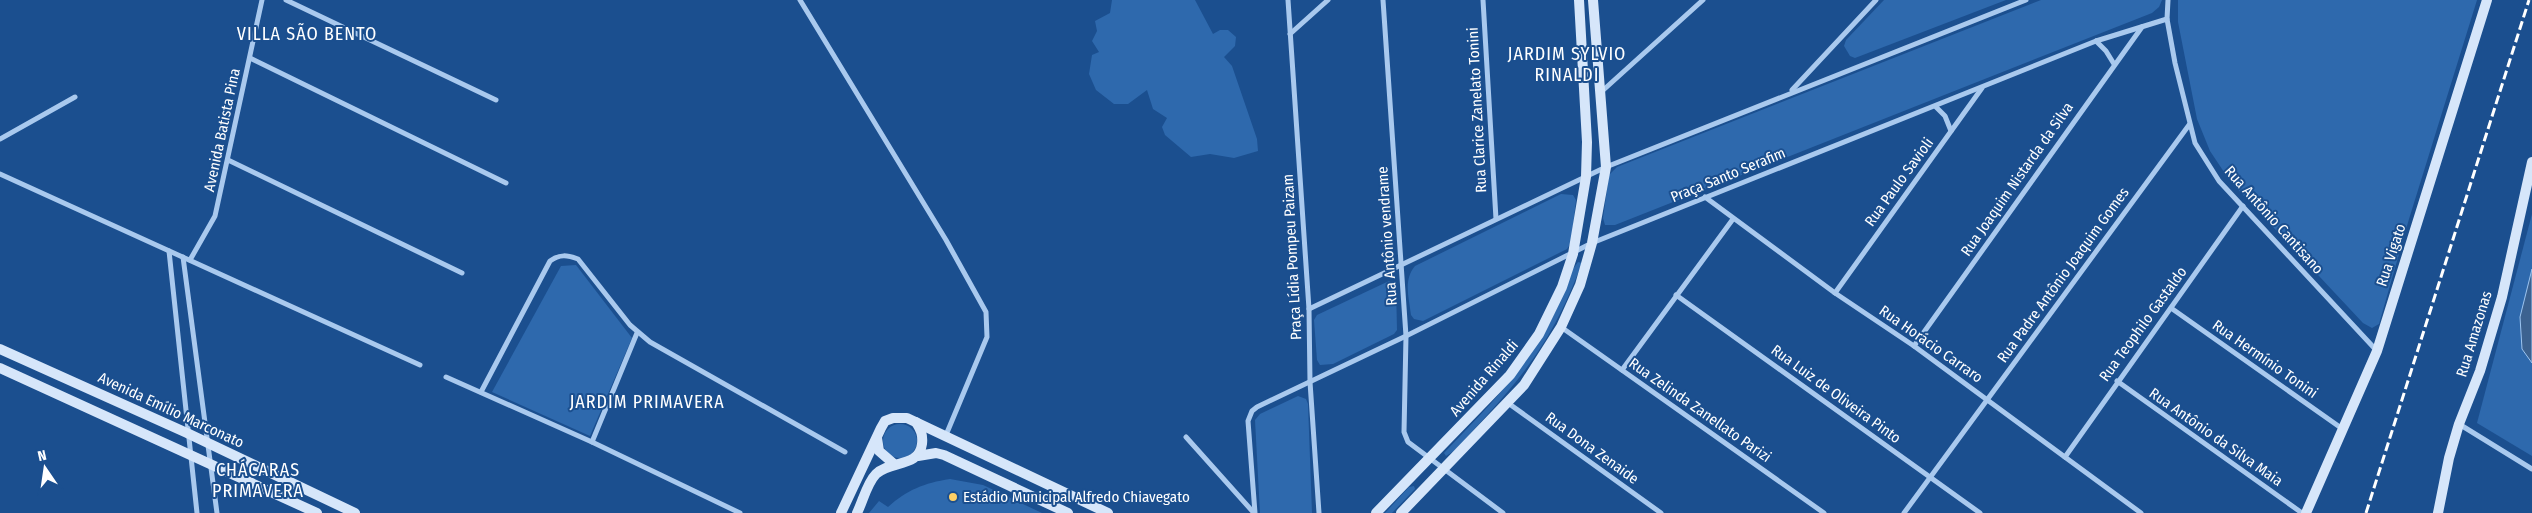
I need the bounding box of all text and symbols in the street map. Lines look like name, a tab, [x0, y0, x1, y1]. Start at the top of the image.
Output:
district label: VILLA SÃO BENTO	[237, 23, 377, 45]
street label: Rua Clarice Zanelato Tonini	[1464, 27, 1490, 193]
district label: JARDIM SYLVIO RINALDI	[1508, 43, 1626, 86]
street label: Avenida Batista Pina	[200, 67, 244, 193]
street label: Rua Joaquim Nistarda da Silva	[1957, 99, 2077, 259]
street label: Rua Paulo Savioli	[1861, 134, 1937, 230]
street label: Praça Santo Serafim	[1668, 144, 1788, 206]
street label: Rua Antônio Cantisano	[2221, 162, 2327, 278]
street label: Rua Antônio vendrame	[1373, 166, 1401, 306]
street label: Praça Lídia Pompeu Paizam	[1279, 174, 1305, 340]
street label: Rua Padre Antônio Joaquim Gomes	[1993, 184, 2133, 366]
street label: Rua Vigato	[2372, 221, 2410, 289]
street label: Rua Teophilo Gastaldo	[2095, 263, 2191, 385]
street label: Rua Amazonas	[2452, 289, 2496, 379]
street label: Rua Horácio Carraro	[1876, 301, 1986, 387]
street label: Rua Hermínio Tonini	[2209, 316, 2321, 402]
street label: Avenida Rinaldi	[1446, 336, 1522, 420]
street label: Rua Luiz de Oliveira Pinto	[1768, 341, 1905, 447]
street label: Rua Zelinda Zanellato Parizi	[1625, 354, 1775, 466]
street label: Avenida Emílio Marconato	[95, 368, 247, 452]
street label: Rua Antônio da Silva Maia	[2146, 384, 2286, 490]
district label: JARDIM PRIMAVERA	[569, 391, 725, 413]
street label: Rua Dona Zenaide	[1542, 408, 1642, 488]
north arrow	[20, 443, 70, 493]
text: N	[36, 447, 48, 465]
district label: CHÁCARAS PRIMAVERA	[212, 458, 304, 502]
place label: Estádio Municipal Alfredo Chiavegato	[963, 488, 1190, 506]
marker: Estádio Municipal Alfredo Chiavegato	[947, 491, 959, 503]

